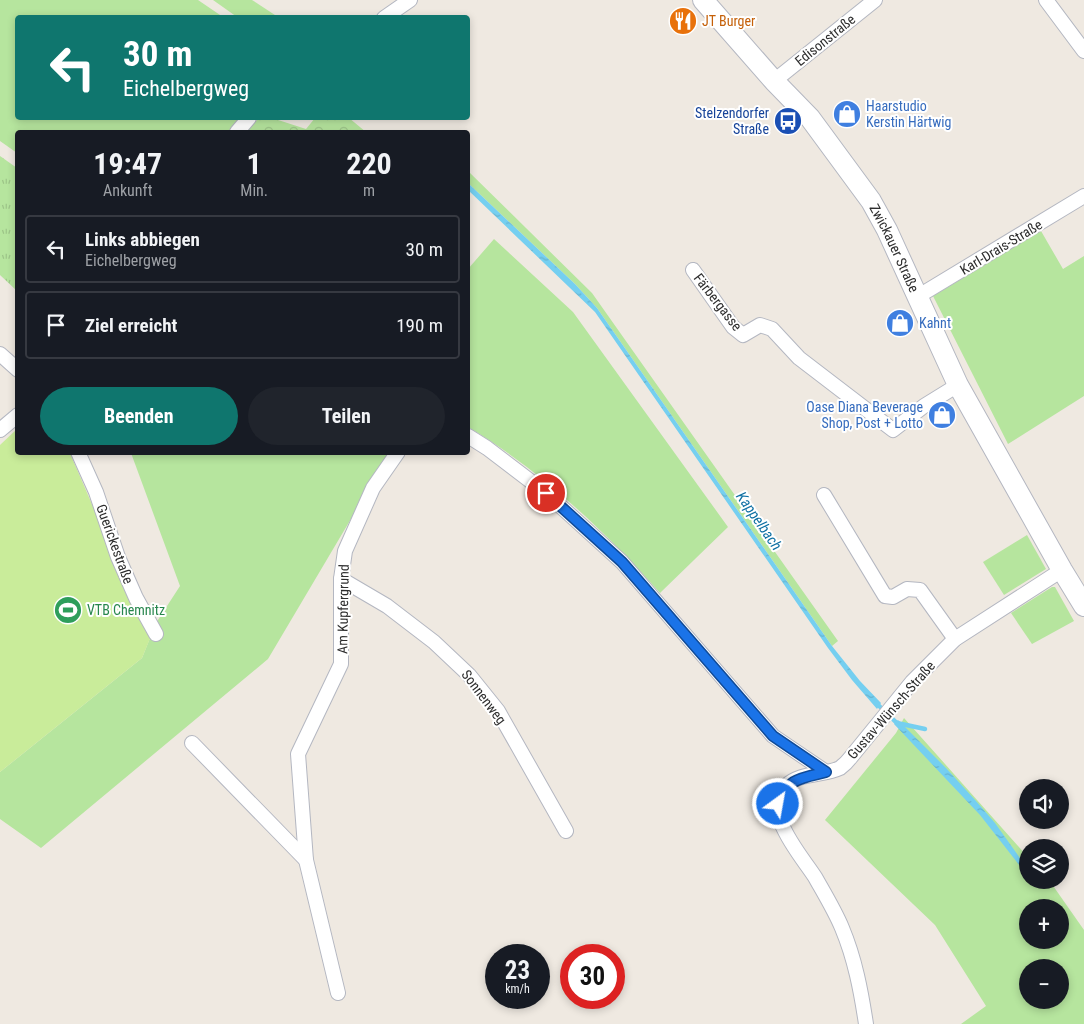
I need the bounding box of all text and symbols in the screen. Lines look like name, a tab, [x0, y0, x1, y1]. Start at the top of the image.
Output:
restaurant icon: JT Burger	[668, 6, 698, 36]
street label: Edisonstraße	[792, 11, 858, 69]
place label: JT Burger	[702, 13, 755, 29]
text: 30 m	[123, 34, 192, 75]
icon: left	[40, 35, 105, 100]
text: Eichelbergweg	[123, 76, 249, 101]
place label: Haarstudio Kerstin Härtwig	[866, 98, 951, 130]
shop icon: Haarstudio Kerstin Härtwig	[832, 99, 862, 129]
place label: Stelzendorfer Straße	[695, 105, 769, 137]
bus stop icon: Stelzendorfer Straße	[773, 106, 803, 136]
text: 19:47	[93, 146, 162, 181]
text: 1	[247, 146, 262, 181]
text: 220	[346, 146, 392, 181]
text: Ankunft	[103, 181, 152, 200]
text: Min.	[240, 181, 268, 200]
text: m	[363, 181, 375, 200]
street label: Zwickauer Straße	[866, 201, 923, 295]
street label: Karl-Drais-Straße	[957, 216, 1045, 278]
text: Links abbiegen	[85, 228, 200, 251]
icon: left	[42, 235, 70, 263]
text: 30 m	[406, 238, 443, 261]
text: Eichelbergweg	[85, 251, 177, 270]
street label: Färbergasse	[691, 270, 746, 334]
shop icon: Kahnt	[885, 308, 915, 338]
icon: arrive	[42, 311, 70, 339]
text: Ziel erreicht	[85, 314, 177, 337]
text: 190 m	[396, 314, 443, 337]
place label: Kahnt	[919, 315, 951, 331]
button: Beenden	[40, 387, 238, 445]
button: Teilen	[248, 387, 445, 445]
place label: Oase Diana Beverage Shop, Post + Lotto	[806, 399, 923, 431]
shop icon: Oase Diana Beverage Shop, Post + Lotto	[927, 400, 957, 430]
pin	[525, 472, 567, 514]
icon: arrive	[532, 479, 560, 507]
water label: Kappelbach	[732, 488, 786, 554]
street label: Guerickestraße	[93, 502, 137, 586]
street label: Am Kupfergrund	[334, 564, 352, 654]
sports icon: VTB Chemnitz	[53, 595, 83, 625]
place label: VTB Chemnitz	[87, 602, 165, 618]
street label: Gustav-Wünsch-Straße	[844, 657, 938, 762]
street label: Sonnenweg	[458, 667, 510, 727]
position arrow	[751, 777, 803, 829]
map controls	[1019, 779, 1069, 1009]
button: sound	[1019, 779, 1069, 829]
button: layers	[1019, 839, 1069, 889]
button: +	[1019, 899, 1069, 949]
speed limit sign: 30	[560, 944, 625, 1009]
text: 23	[505, 956, 530, 985]
button: −	[1019, 959, 1069, 1009]
text: km/h	[505, 982, 530, 996]

